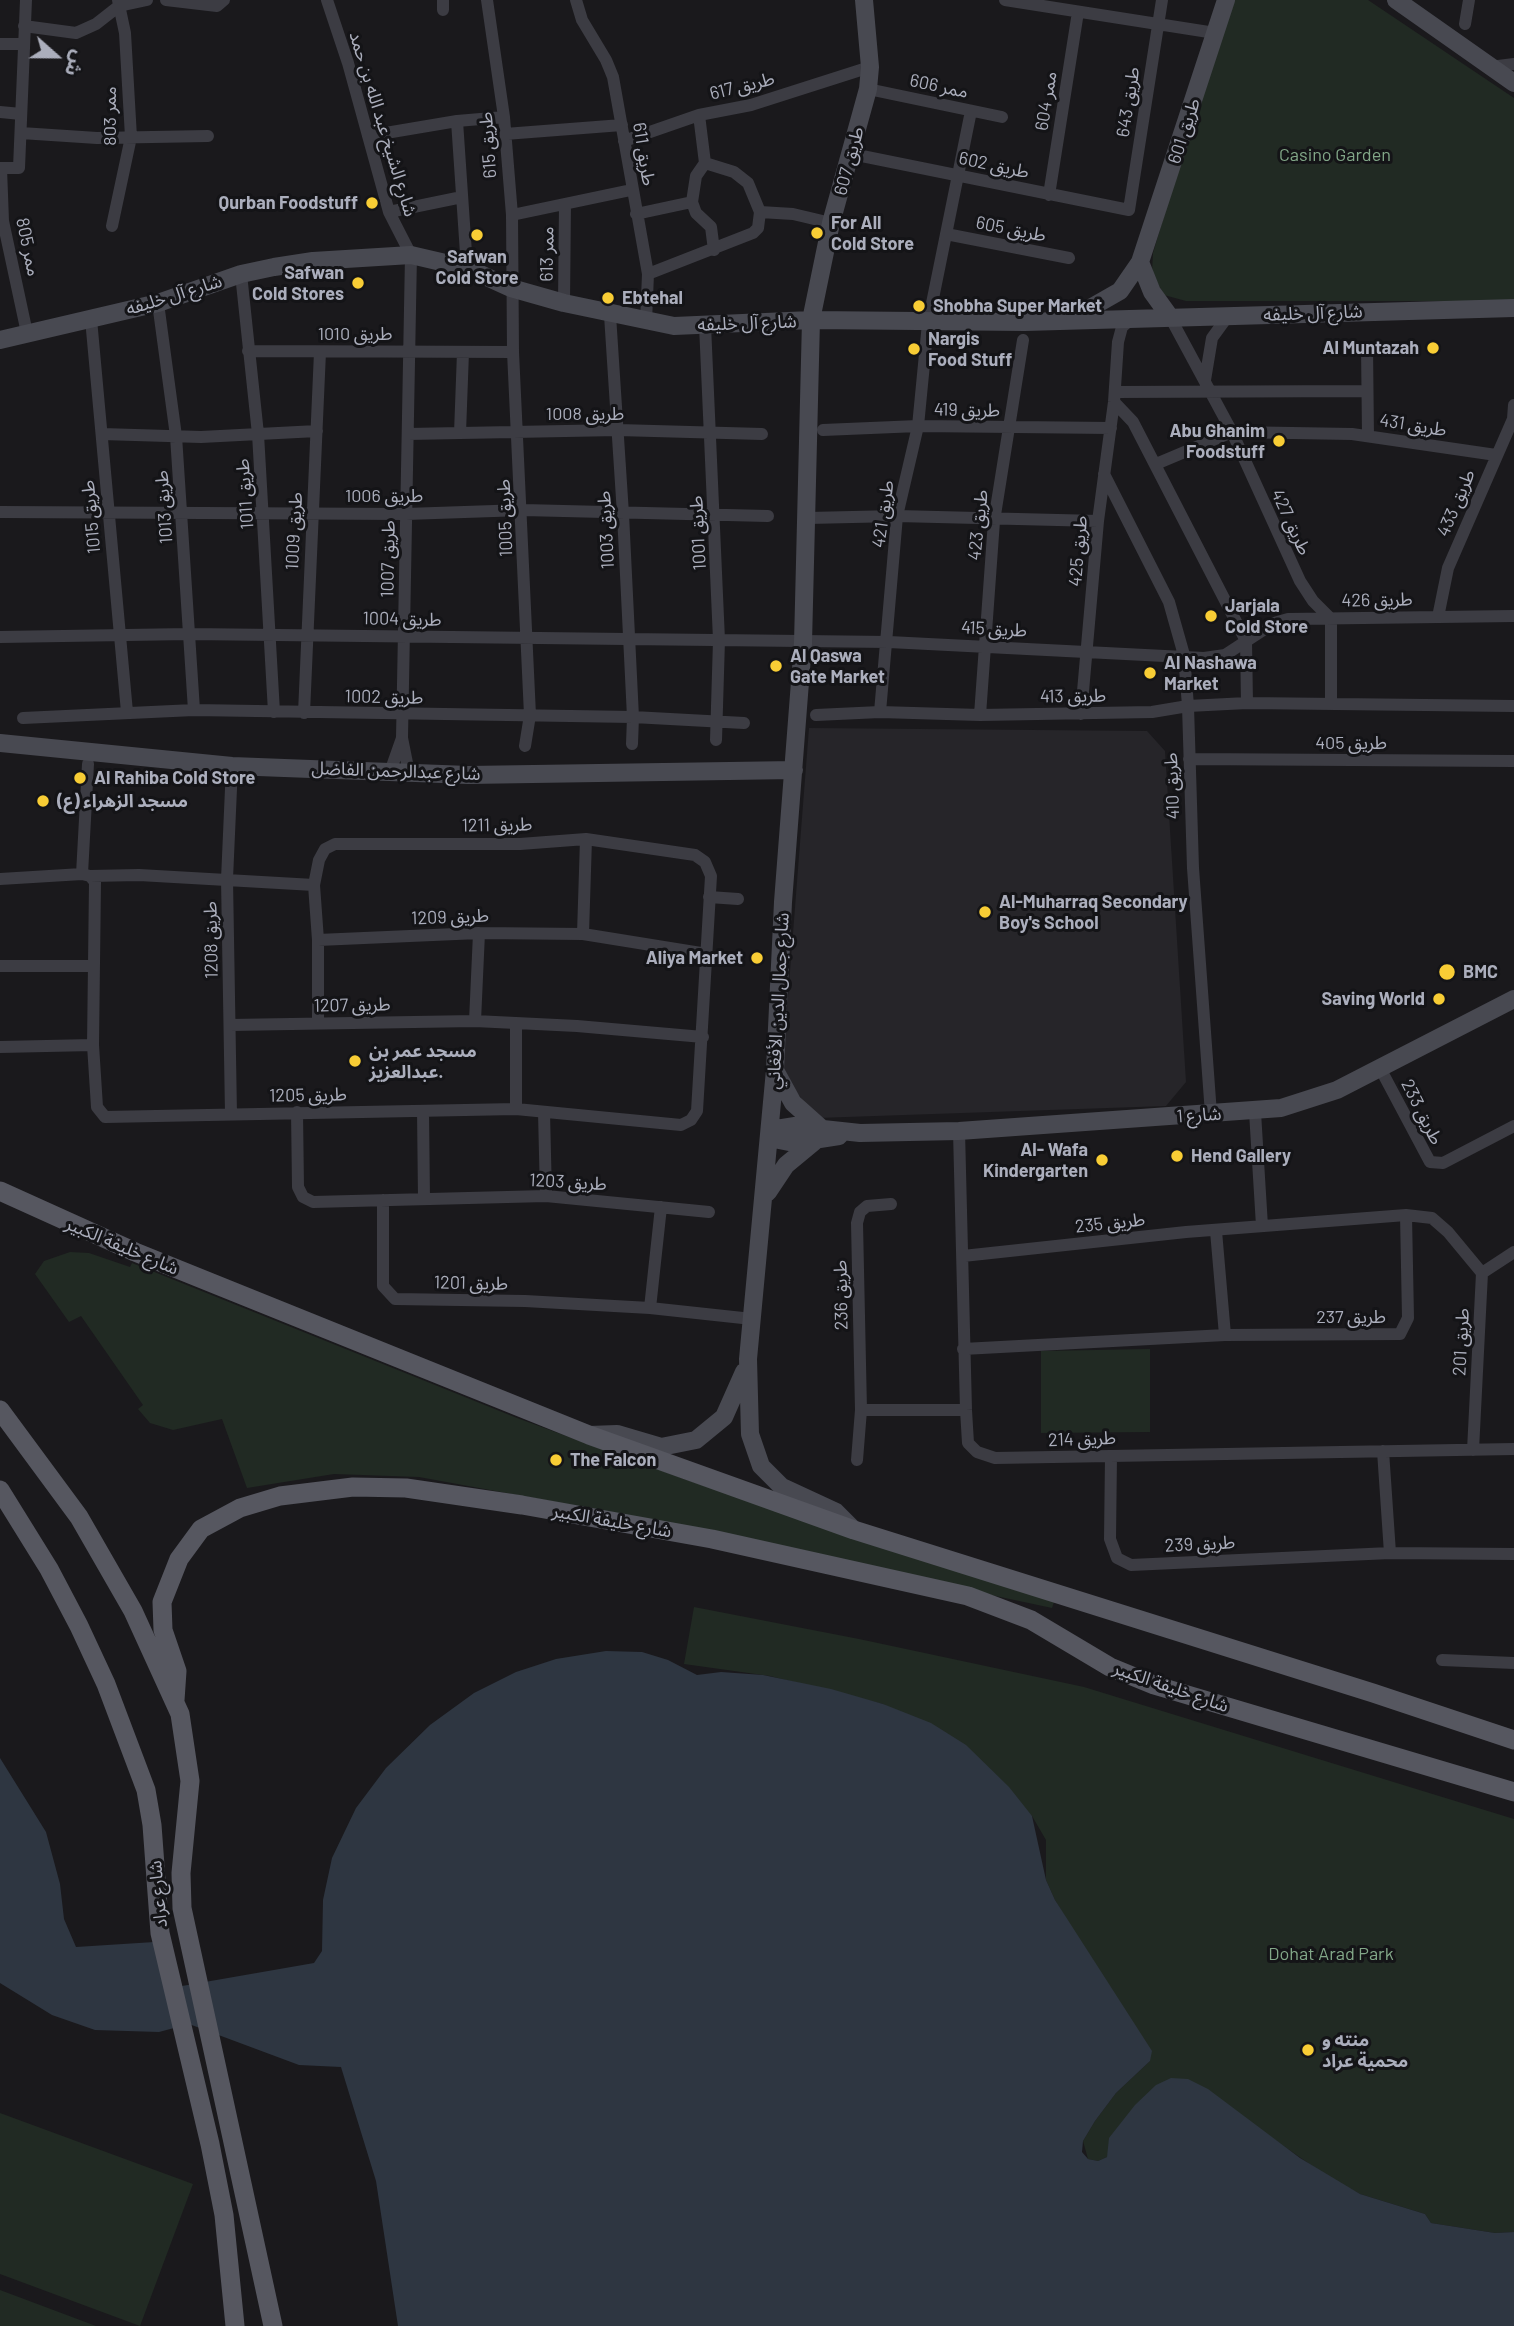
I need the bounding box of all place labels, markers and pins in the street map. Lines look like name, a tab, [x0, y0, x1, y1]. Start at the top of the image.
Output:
place label: Qurban Foodstuff	[219, 192, 358, 214]
marker: Qurban Foodstuff	[364, 195, 380, 211]
place label: For All Cold Store	[831, 212, 914, 255]
marker: For All Cold Store	[809, 225, 825, 241]
marker: Safwan Cold Store	[469, 227, 485, 243]
place label: Safwan Cold Store	[435, 246, 519, 288]
place label: Safwan Cold Stores	[252, 262, 344, 304]
marker: Safwan Cold Stores	[350, 275, 366, 291]
place label: Ebtehal	[622, 287, 683, 309]
marker: Ebtehal	[600, 290, 616, 306]
place label: Shobha Super Market	[933, 295, 1102, 317]
marker: Shobha Super Market	[911, 298, 927, 314]
place label: Nargis Food Stuff	[928, 328, 1012, 370]
place label: Al Muntazah	[1322, 337, 1419, 359]
marker: Al Muntazah	[1425, 340, 1441, 356]
marker: Nargis Food Stuff	[906, 341, 922, 357]
place label: Abu Ghanim Foodstuff	[1169, 420, 1265, 462]
marker: Abu Ghanim Foodstuff	[1271, 433, 1287, 449]
place label: Jarjala Cold Store	[1225, 595, 1308, 638]
marker: Jarjala Cold Store	[1203, 608, 1219, 624]
place label: Al Qaswa Gate Market	[790, 645, 885, 688]
place label: Al Nashawa Market	[1164, 652, 1257, 694]
marker: Al Qaswa Gate Market	[768, 658, 784, 674]
marker: Al Nashawa Market	[1142, 665, 1158, 681]
place label: Al Rahiba Cold Store	[94, 767, 255, 789]
marker: Al Rahiba Cold Store	[72, 770, 88, 786]
place label: مسجد الزهراء (ع)	[57, 790, 188, 812]
marker: مسجد الزهراء (ع)	[35, 793, 51, 809]
place label: Al-Muharraq Secondary Boy's School	[999, 891, 1188, 934]
marker: Al-Muharraq Secondary Boy's School	[977, 904, 993, 920]
place label: Aliya Market	[646, 947, 743, 969]
marker: Aliya Market	[749, 950, 765, 966]
place label: BMC	[1463, 961, 1498, 983]
marker: BMC	[1437, 962, 1457, 982]
place label: Saving World	[1322, 988, 1425, 1010]
marker: Saving World	[1431, 991, 1447, 1007]
place label: مسجد عمر بن عبدالعزيز.	[369, 1040, 477, 1082]
marker: مسجد عمر بن عبدالعزيز.	[347, 1053, 363, 1069]
place label: Al- Wafa Kindergarten	[983, 1139, 1088, 1182]
place label: Hend Gallery	[1191, 1145, 1291, 1167]
marker: Hend Gallery	[1169, 1148, 1185, 1164]
marker: Al- Wafa Kindergarten	[1094, 1152, 1110, 1168]
place label: The Falcon	[570, 1449, 656, 1471]
marker: The Falcon	[548, 1452, 564, 1468]
place label: منته و محمية عراد	[1322, 2029, 1408, 2072]
marker: منته و محمية عراد	[1300, 2042, 1316, 2058]

